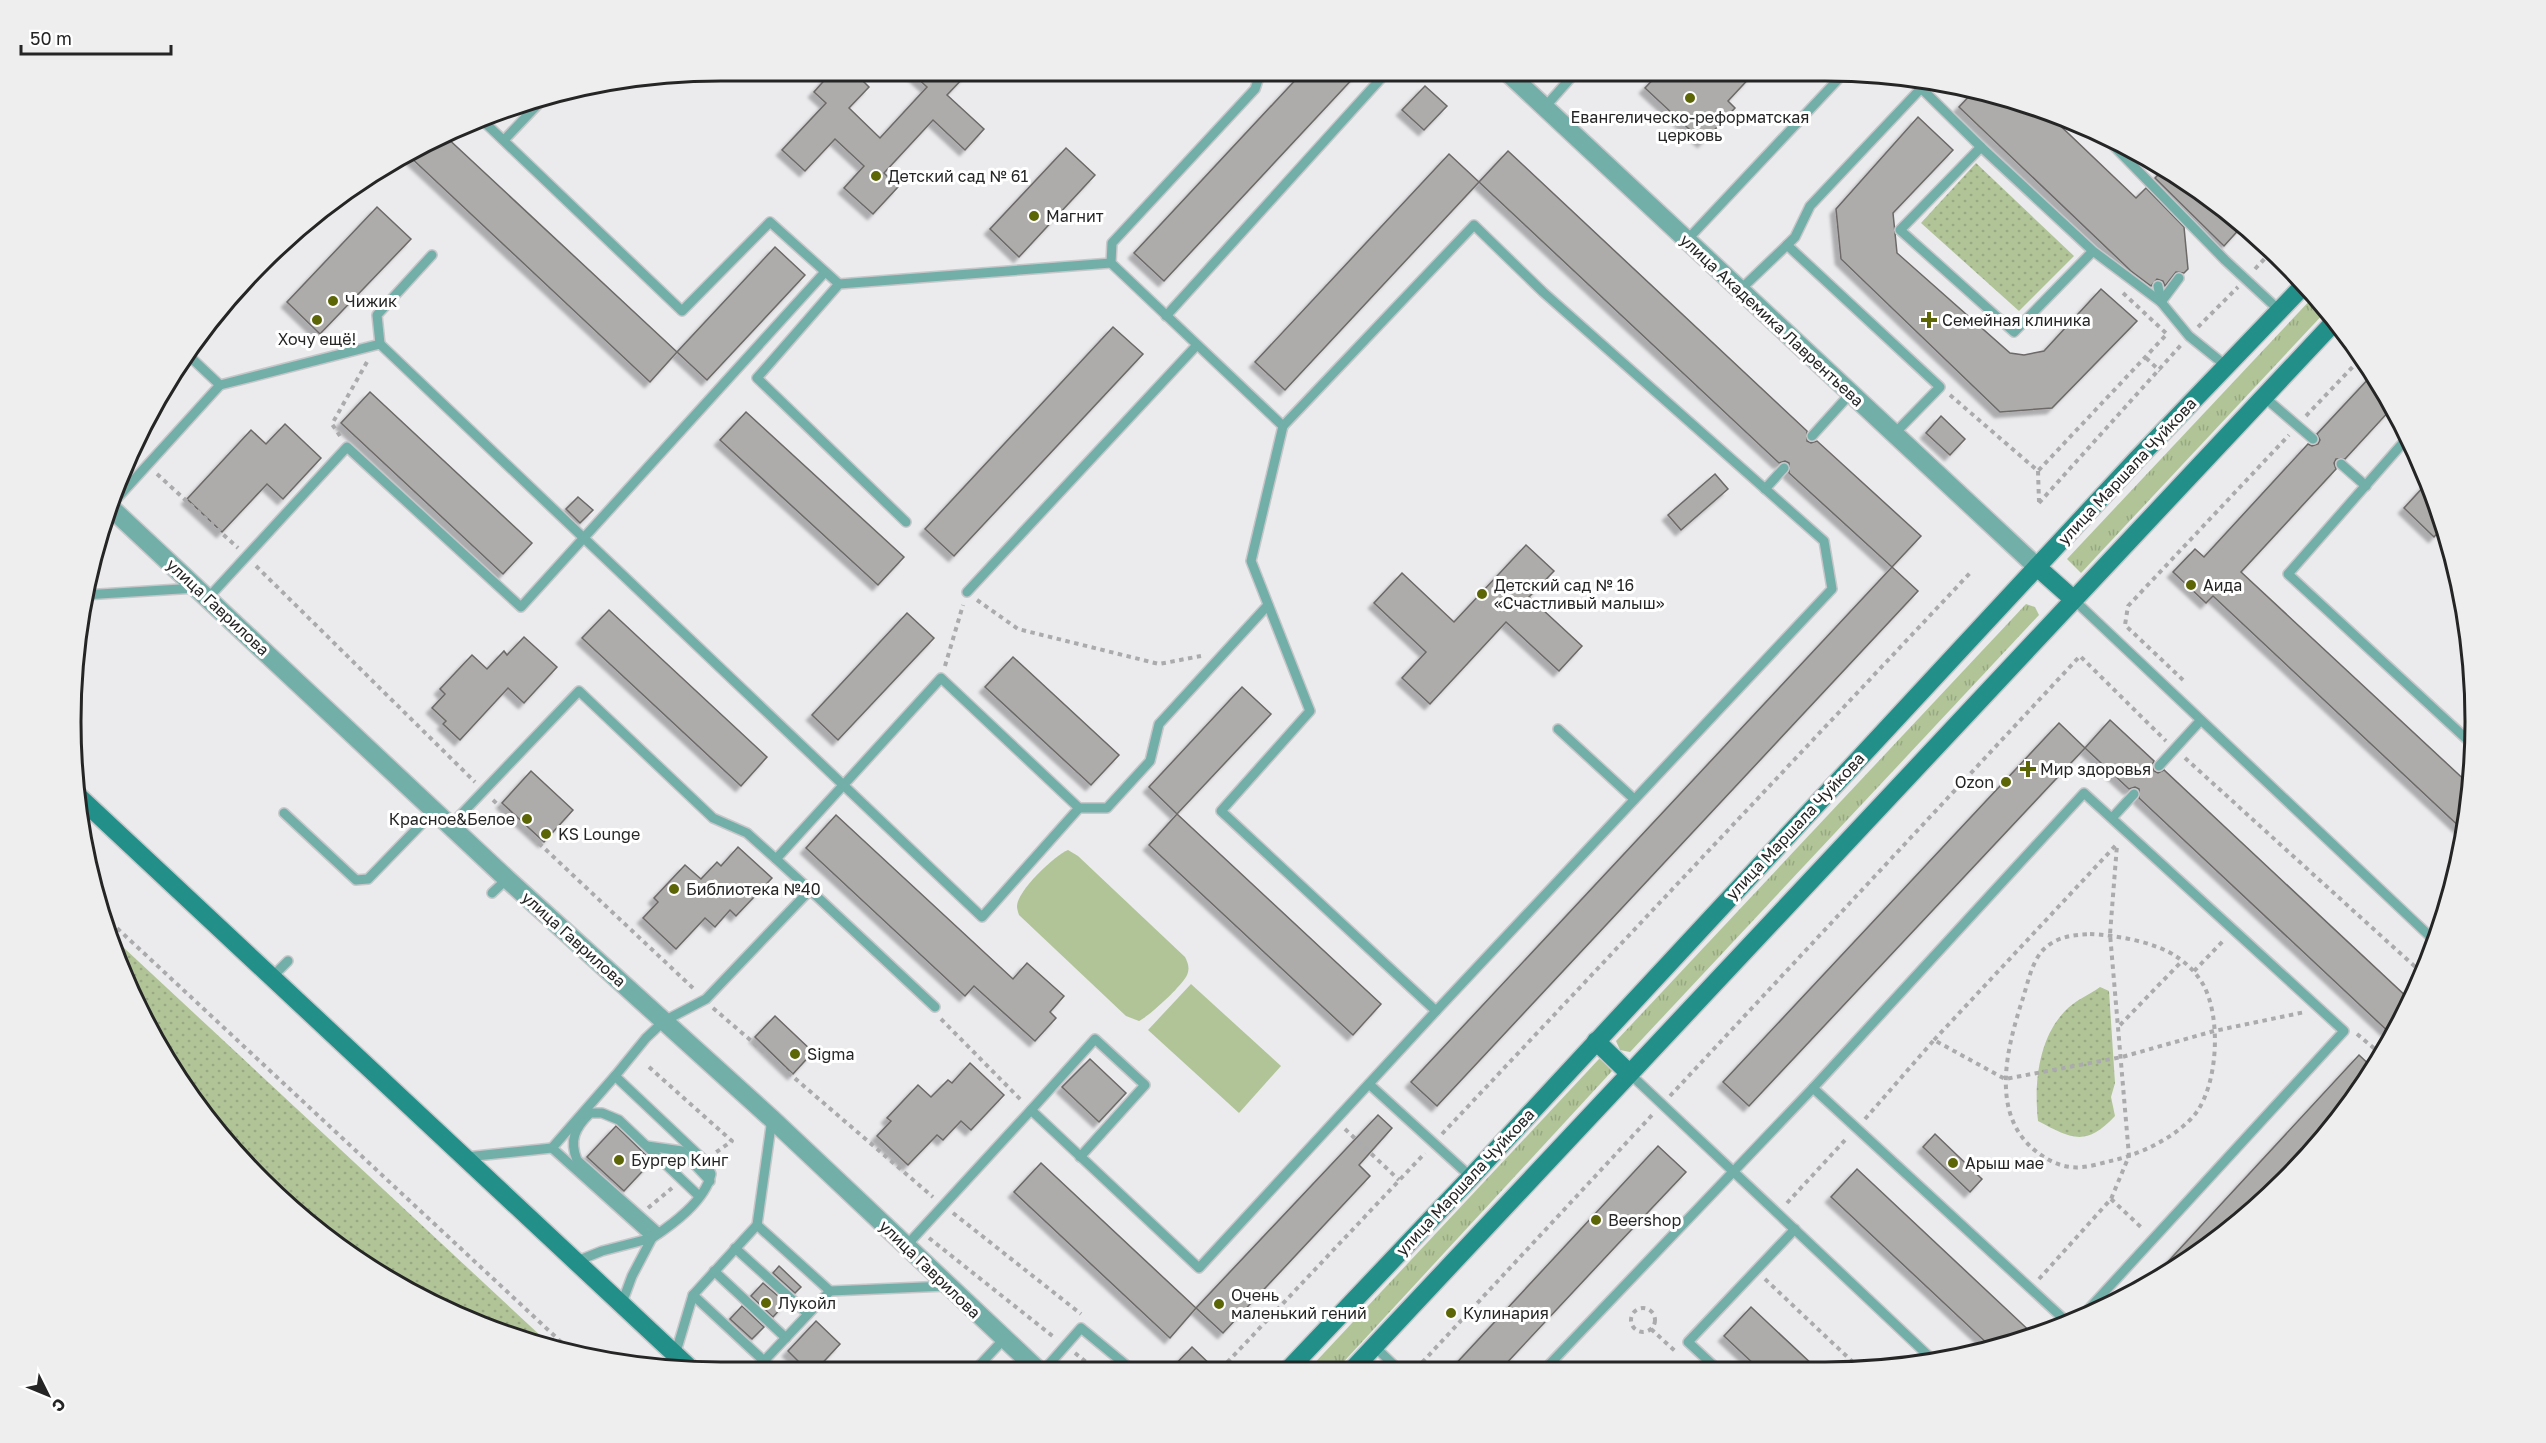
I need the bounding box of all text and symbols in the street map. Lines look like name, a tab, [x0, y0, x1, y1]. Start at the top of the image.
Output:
scale bar	[21, 18, 171, 56]
text: 50 m	[30, 27, 72, 49]
marker: Евангелическо-реформатская церковь	[1683, 91, 1697, 105]
place label: Евангелическо-реформатская церковь	[1571, 107, 1809, 145]
place label: Детский сад № 61	[888, 166, 1028, 186]
marker: Детский сад № 61	[869, 169, 883, 183]
place label: Магнит	[1046, 206, 1104, 226]
marker: Магнит	[1027, 209, 1041, 223]
street label: улица Академика Лаврентьева	[1676, 229, 1868, 411]
place label: Чижик	[345, 291, 397, 311]
marker: Чижик	[326, 294, 340, 308]
place label: Семейная клиника	[1942, 310, 2091, 330]
marker: Семейная клиника	[1920, 311, 1938, 329]
marker: Хочу ещё!	[310, 313, 324, 327]
place label: Хочу ещё!	[278, 329, 356, 349]
street label: улица Маршала Чуйкова	[2054, 393, 2200, 549]
street label: улица Гаврилова	[163, 554, 273, 660]
place label: Детский сад № 16 «Счастливый малыш»	[1494, 575, 1665, 613]
place label: Аида	[2203, 575, 2242, 595]
marker: Аида	[2184, 578, 2198, 592]
marker: Детский сад № 16 «Счастливый малыш»	[1475, 587, 1489, 601]
street label: улица Маршала Чуйкова	[1722, 748, 1868, 904]
place label: Мир здоровья	[2040, 759, 2151, 779]
marker: Мир здоровья	[2021, 762, 2035, 776]
place label: Ozon	[1955, 772, 1994, 792]
marker: Ozon	[1999, 775, 2013, 789]
place label: Красное&Белое	[389, 809, 515, 829]
marker: Красное&Белое	[520, 812, 534, 826]
place label: KS Lounge	[558, 824, 640, 844]
marker: KS Lounge	[539, 827, 553, 841]
place label: Библиотека №40	[686, 879, 821, 899]
marker: Библиотека №40	[667, 882, 681, 896]
street label: улица Гаврилова	[518, 887, 630, 991]
place label: Sigma	[807, 1044, 855, 1064]
marker: Sigma	[788, 1047, 802, 1061]
street label: улица Маршала Чуйкова	[1392, 1104, 1538, 1260]
place label: Бургер Кинг	[631, 1150, 729, 1170]
marker: Бургер Кинг	[612, 1153, 626, 1167]
place label: Арыш мае	[1965, 1153, 2044, 1173]
marker: Арыш мае	[1946, 1156, 1960, 1170]
place label: Beershop	[1608, 1210, 1681, 1230]
marker: Beershop	[1589, 1213, 1603, 1227]
street label: улица Гаврилова	[875, 1216, 985, 1322]
place label: Очень маленький гений	[1231, 1285, 1367, 1323]
place label: Лукойл	[778, 1293, 836, 1313]
marker: Лукойл	[759, 1296, 773, 1310]
marker: Очень маленький гений	[1212, 1297, 1226, 1311]
place label: Кулинария	[1463, 1303, 1549, 1323]
marker: Кулинария	[1444, 1306, 1458, 1320]
north arrow	[18, 1365, 78, 1425]
text: С	[48, 1394, 70, 1416]

